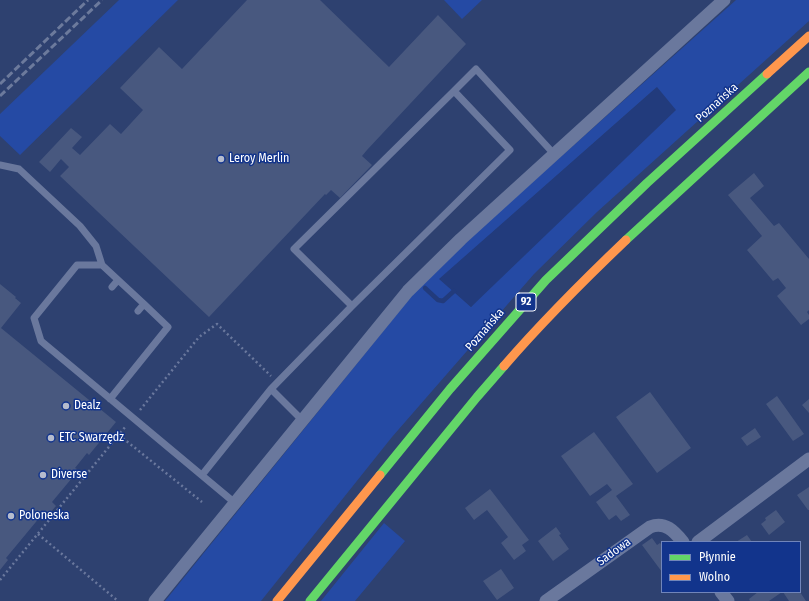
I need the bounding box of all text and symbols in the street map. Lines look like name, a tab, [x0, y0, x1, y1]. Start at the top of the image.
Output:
street label: Poznańska	[693, 80, 741, 126]
place label: Leroy Merlin	[229, 152, 289, 166]
marker: Leroy Merlin	[216, 154, 226, 164]
road number: 92	[516, 293, 536, 311]
street label: Poznańska	[463, 306, 507, 354]
place label: Dealz	[74, 399, 101, 413]
marker: Dealz	[61, 401, 71, 411]
place label: ETC Swarzędz	[59, 431, 124, 445]
marker: ETC Swarzędz	[46, 433, 56, 443]
place label: Diverse	[51, 468, 87, 482]
marker: Diverse	[38, 470, 48, 480]
place label: Poloneska	[19, 509, 69, 523]
marker: Poloneska	[6, 511, 16, 521]
street label: Sadowa	[594, 535, 634, 569]
legend	[661, 541, 801, 593]
text: Płynnie	[699, 550, 736, 564]
text: Wolno	[699, 570, 730, 584]

